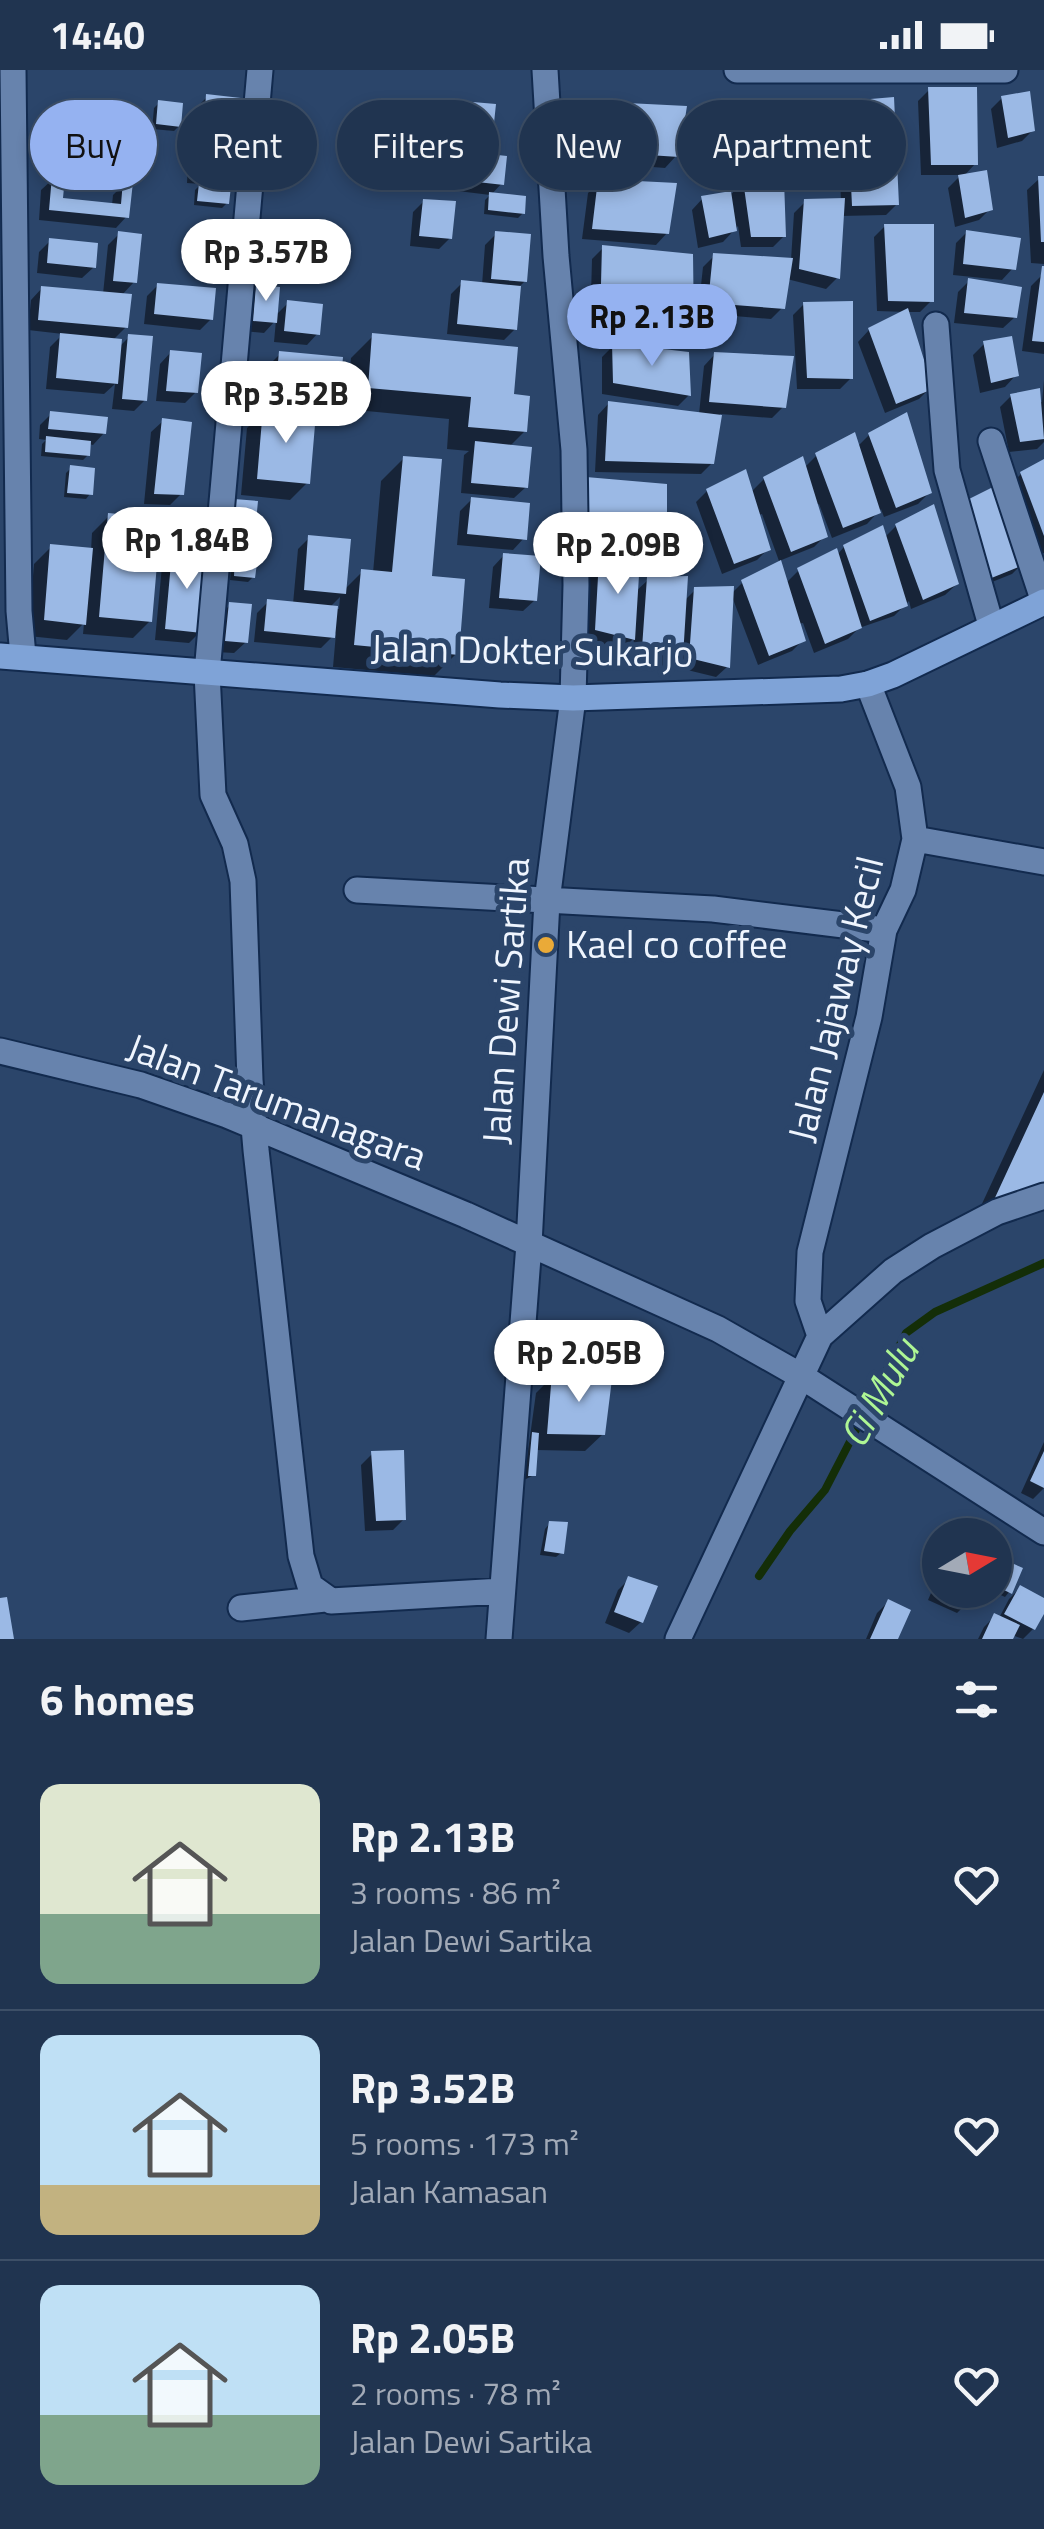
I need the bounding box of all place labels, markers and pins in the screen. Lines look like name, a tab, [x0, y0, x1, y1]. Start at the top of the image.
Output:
pin: Rp 3.57B	[163, 219, 369, 304]
pin: Rp 2.13B	[549, 284, 755, 369]
pin: Rp 3.52B	[183, 361, 389, 446]
pin: Rp 1.84B	[84, 507, 290, 592]
pin: Rp 2.09B	[515, 512, 721, 597]
place label: Kael co coffee	[566, 915, 787, 973]
marker: Kael co coffee	[535, 934, 557, 956]
pin: Rp 2.05B	[476, 1320, 682, 1405]

